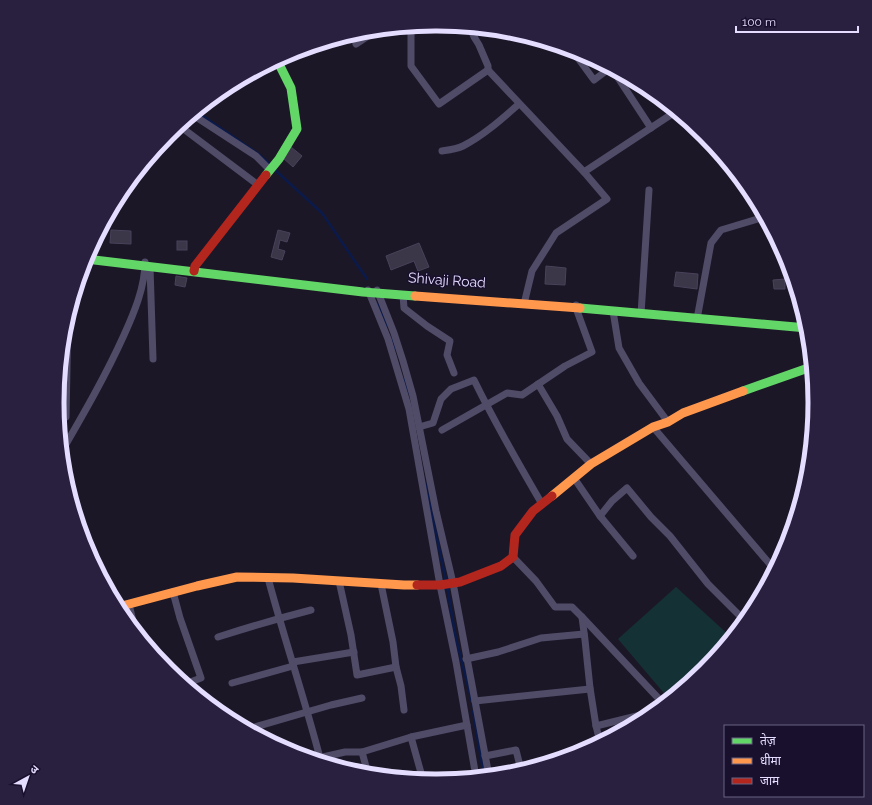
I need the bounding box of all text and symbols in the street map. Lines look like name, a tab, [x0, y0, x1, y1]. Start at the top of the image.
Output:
scale bar	[736, 8, 858, 34]
text: 100 m	[742, 15, 776, 29]
street label: Shivaji Road	[408, 269, 486, 291]
legend	[724, 725, 864, 797]
text: तेज़	[760, 733, 777, 748]
text: धीमा	[760, 753, 782, 768]
north arrow	[8, 757, 48, 797]
text: उ	[27, 763, 41, 777]
text: जाम	[760, 774, 780, 788]

